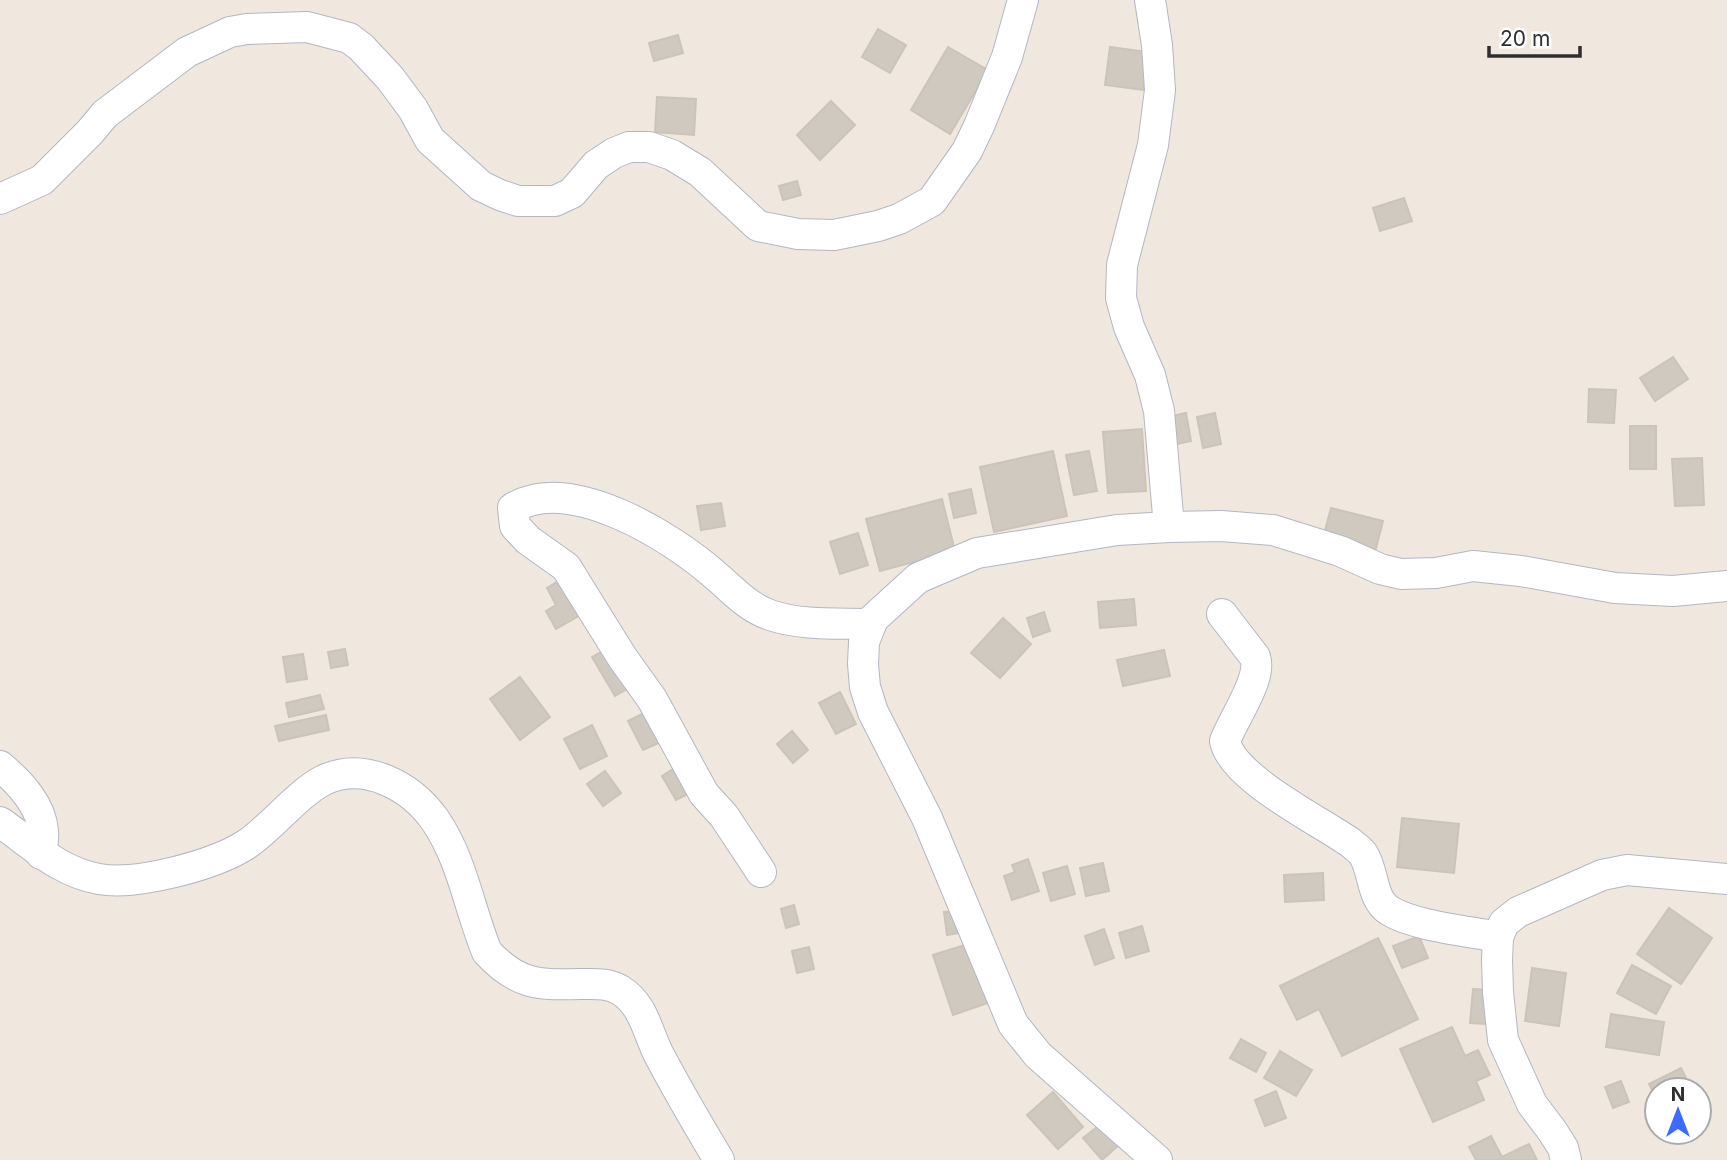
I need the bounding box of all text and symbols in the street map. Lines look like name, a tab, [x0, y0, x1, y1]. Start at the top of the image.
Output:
scale bar	[1489, 14, 1580, 58]
text: 20 m	[1500, 26, 1550, 51]
north arrow	[1643, 1076, 1713, 1146]
text: N	[1671, 1083, 1685, 1106]

